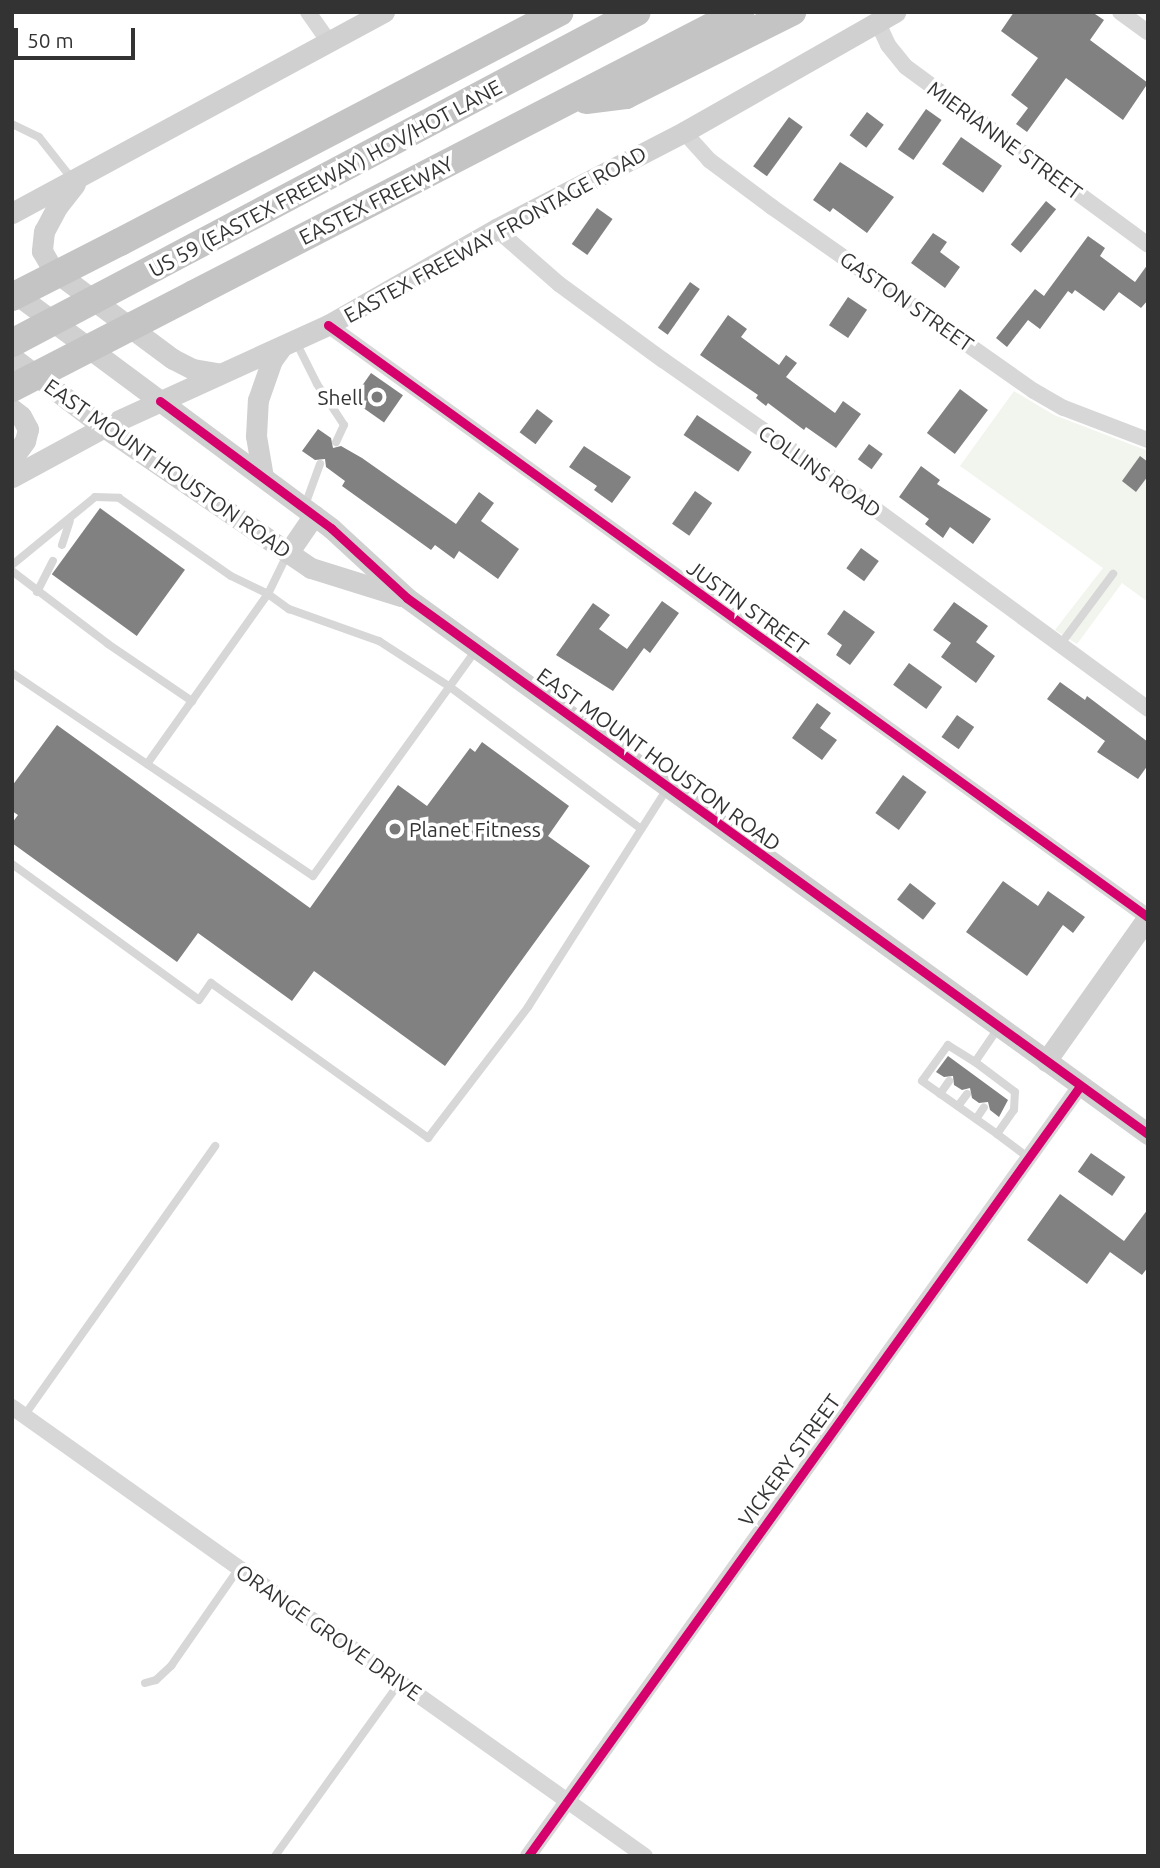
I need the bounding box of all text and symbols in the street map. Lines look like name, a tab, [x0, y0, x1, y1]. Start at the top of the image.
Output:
scale bar	[18, 14, 138, 58]
text: 50 m	[27, 28, 74, 52]
street label: US 59 (EASTEX FREEWAY) HOV/HOT LANE	[144, 74, 506, 282]
street label: MIERIANNE STREET	[923, 75, 1087, 205]
street label: EASTEX FREEWAY FRONTAGE ROAD	[339, 140, 651, 328]
street label: EASTEX FREEWAY	[295, 150, 457, 250]
street label: GASTON STREET	[835, 246, 979, 356]
street label: EAST MOUNT HOUSTON ROAD	[40, 373, 296, 563]
place label: Shell	[317, 384, 363, 410]
marker: Shell	[369, 389, 385, 405]
street label: COLLINS ROAD	[754, 419, 886, 523]
street label: JUSTIN STREET	[683, 555, 813, 659]
street label: EAST MOUNT HOUSTON ROAD	[532, 662, 786, 856]
place label: Planet Fitness	[409, 816, 541, 842]
marker: Planet Fitness	[387, 821, 403, 837]
street label: VICKERY STREET	[733, 1389, 845, 1531]
street label: ORANGE GROVE DRIVE	[231, 1558, 427, 1706]

